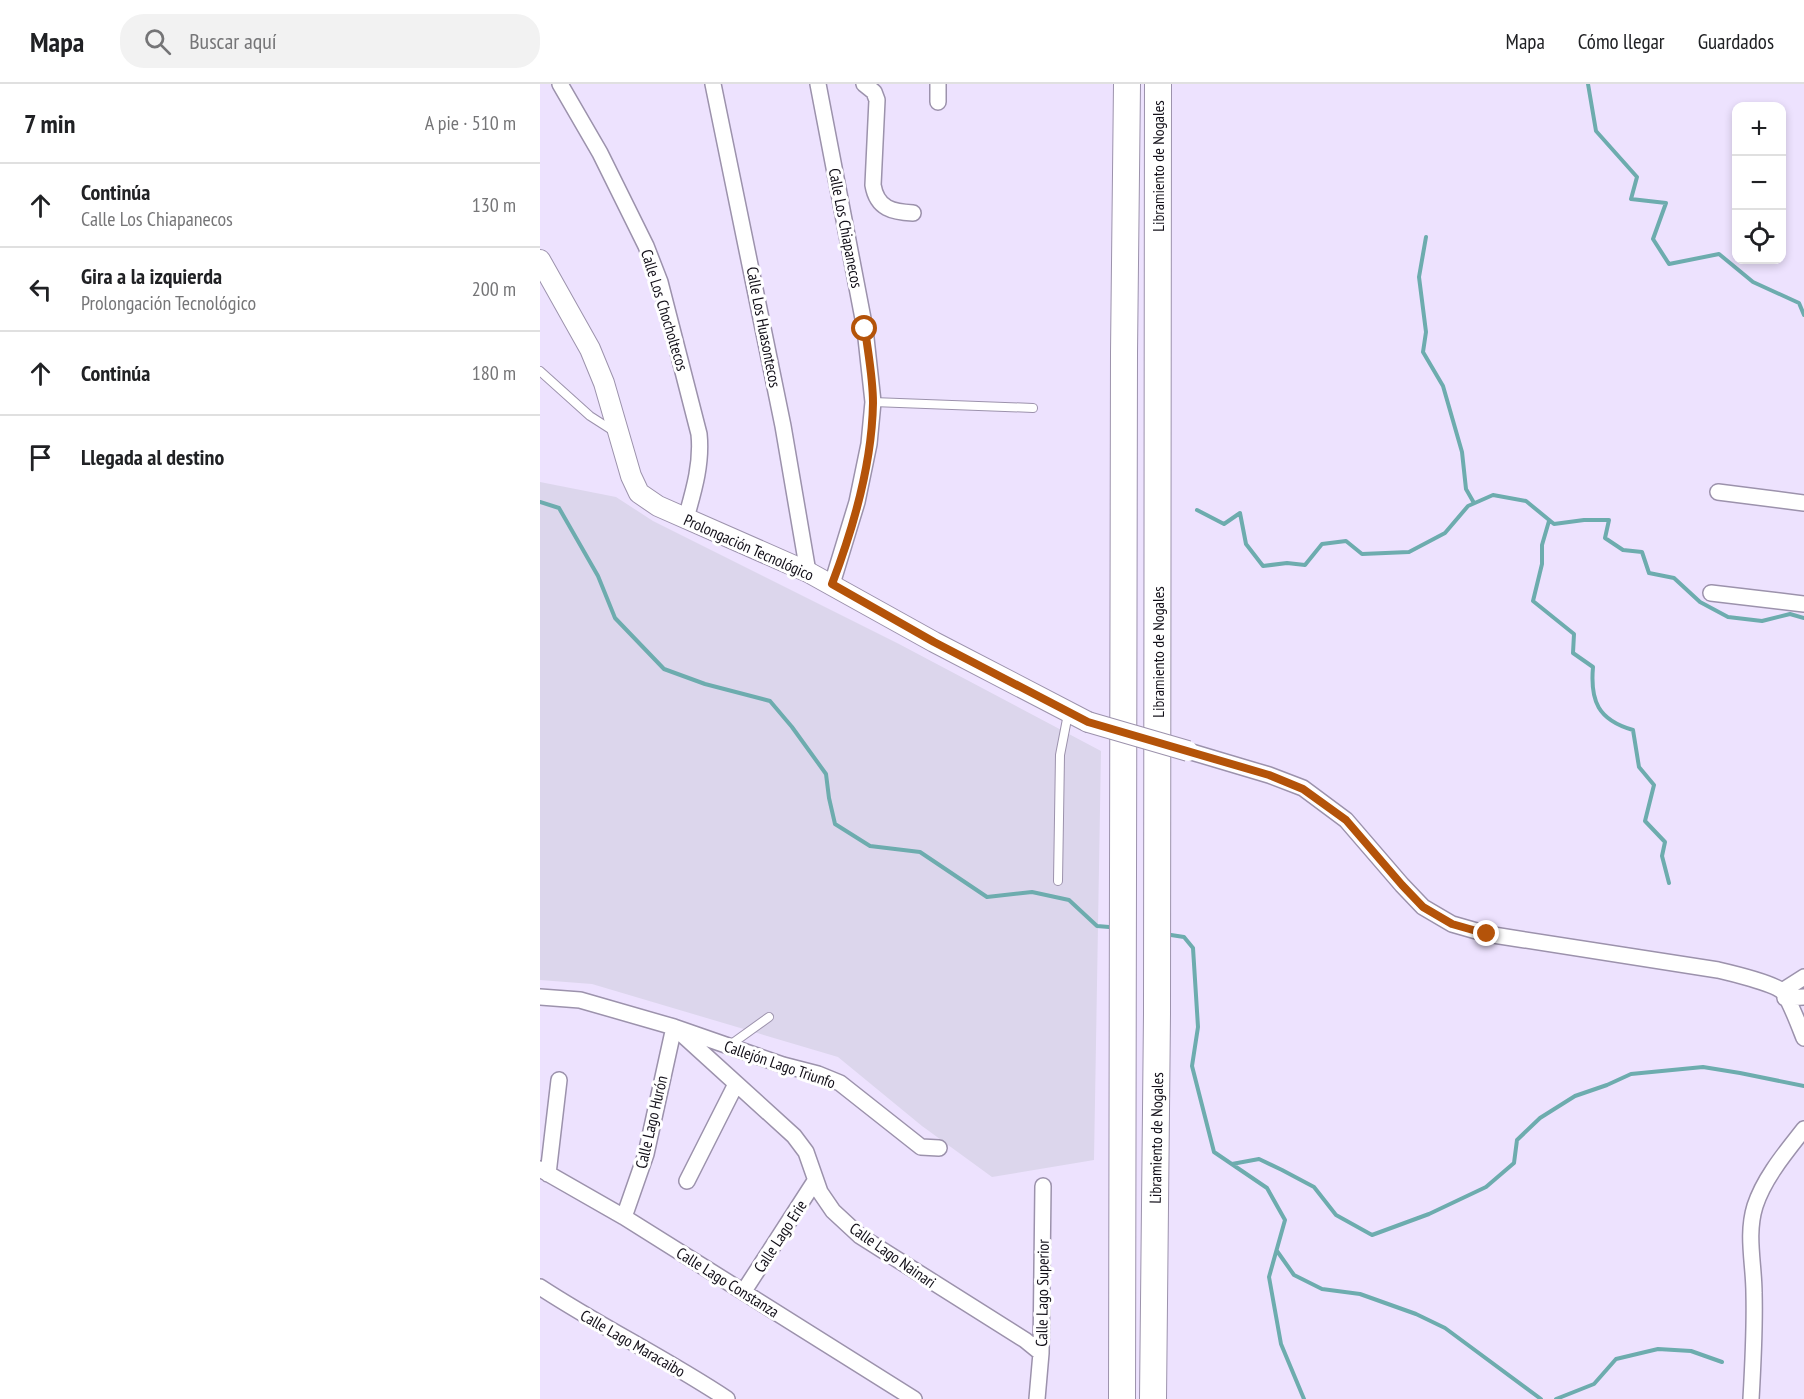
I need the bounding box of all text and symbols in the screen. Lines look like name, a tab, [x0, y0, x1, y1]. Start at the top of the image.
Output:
search box	[120, 14, 540, 68]
text: Mapa	[30, 23, 84, 60]
icon: search	[141, 25, 174, 58]
text: Buscar aquí	[189, 27, 277, 55]
text: Mapa	[1506, 28, 1545, 55]
text: Cómo llegar	[1578, 28, 1665, 55]
text: Guardados	[1698, 28, 1774, 55]
street label: Libramiento de Nogales	[1148, 100, 1168, 232]
map controls	[1732, 102, 1786, 264]
button: +	[1732, 102, 1786, 156]
text: 7 min	[24, 107, 75, 140]
text: A pie · 510 m	[425, 110, 516, 136]
button: −	[1732, 156, 1786, 210]
street label: Calle Los Chiapanecos	[825, 166, 867, 290]
text: Continúa	[81, 178, 150, 206]
icon: ahead	[24, 189, 57, 222]
text: 130 m	[472, 192, 516, 218]
text: Calle Los Chiapanecos	[81, 206, 233, 232]
button: locate	[1732, 210, 1786, 264]
street label: Calle Los Chocholtecos	[637, 247, 693, 373]
text: Gira a la izquierda	[81, 262, 222, 290]
street label: Calle Los Huasontecos	[743, 265, 785, 389]
icon: left	[24, 273, 57, 306]
text: 200 m	[472, 276, 516, 302]
text: Prolongación Tecnológico	[81, 290, 256, 316]
route start	[851, 315, 877, 341]
icon: ahead	[24, 357, 57, 390]
text: Continúa	[81, 359, 150, 387]
text: 180 m	[472, 360, 516, 386]
icon: arrive	[24, 441, 57, 474]
text: Llegada al destino	[81, 443, 224, 471]
street label: Prolongación Tecnológico	[681, 509, 817, 585]
street label: Libramiento de Nogales	[1148, 586, 1168, 718]
route end	[1473, 920, 1499, 946]
street label: Callejón Lago Triunfo	[722, 1036, 838, 1092]
street label: Libramiento de Nogales	[1145, 1072, 1167, 1204]
street label: Calle Lago Hurón	[631, 1074, 671, 1170]
street label: Calle Lago Erie	[749, 1196, 811, 1276]
street label: Calle Lago Nainari	[846, 1218, 940, 1292]
street label: Calle Lago Superior	[1031, 1238, 1053, 1347]
street label: Calle Lago Constanza	[673, 1242, 783, 1322]
street label: Calle Lago Maracaibo	[577, 1305, 689, 1381]

